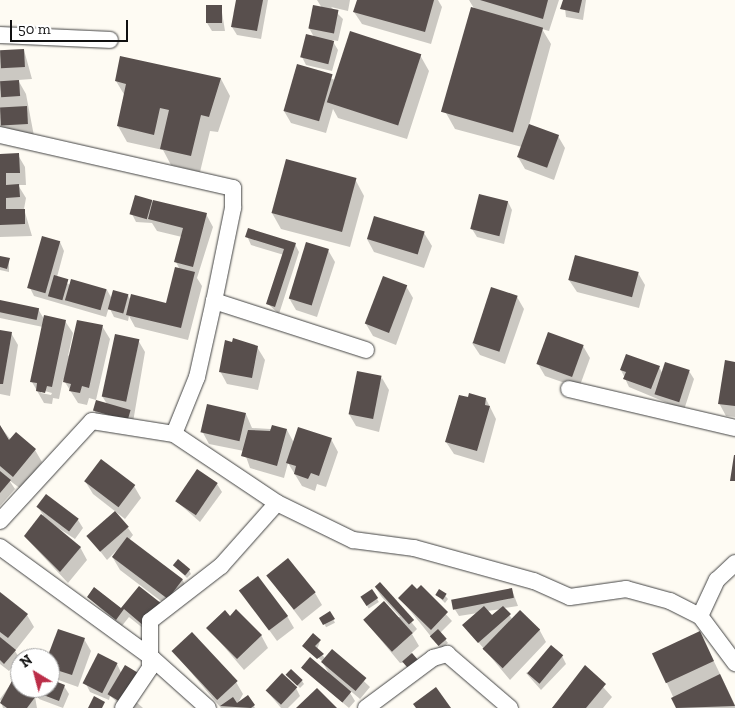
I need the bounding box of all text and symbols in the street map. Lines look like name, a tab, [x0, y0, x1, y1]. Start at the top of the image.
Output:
scale bar	[12, 10, 130, 42]
text: 50 m	[18, 20, 51, 38]
north arrow	[10, 648, 60, 698]
text: N	[17, 651, 36, 671]

